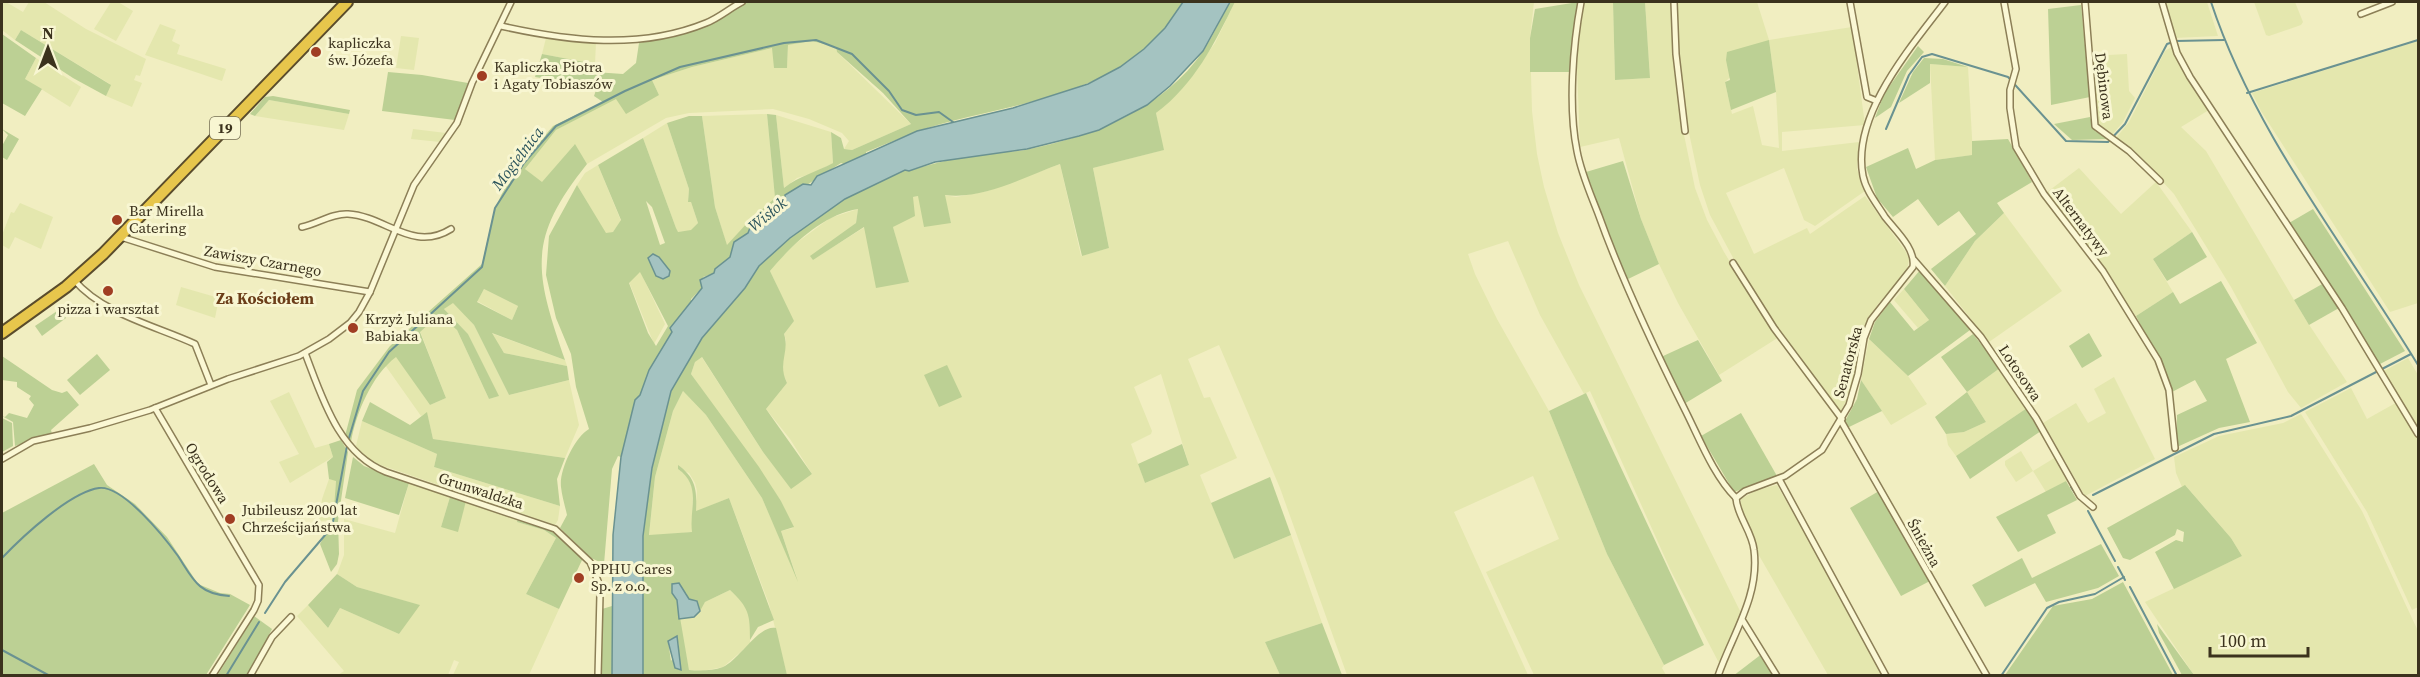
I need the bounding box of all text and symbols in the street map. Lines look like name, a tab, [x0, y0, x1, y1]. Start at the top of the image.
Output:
north arrow	[18, 18, 78, 78]
text: N	[42, 22, 54, 44]
place label: kapliczka św. Józefa	[328, 32, 394, 70]
marker: kapliczka św. Józefa	[309, 45, 323, 59]
street label: Dębinowa	[2090, 51, 2119, 121]
place label: Kapliczka Piotra i Agaty Tobiaszów	[494, 56, 613, 94]
marker: Kapliczka Piotra i Agaty Tobiaszów	[475, 69, 489, 83]
road number: 19	[210, 117, 240, 139]
water label: Mogielnica	[485, 121, 549, 195]
street label: Alternatywy	[2048, 183, 2115, 261]
water label: Wisłok	[743, 191, 791, 236]
place label: Bar Mirella Catering	[129, 200, 204, 238]
marker: Bar Mirella Catering	[110, 213, 124, 227]
street label: Zawiszy Czarnego	[203, 240, 323, 281]
marker: pizza i warsztat	[101, 284, 115, 298]
district label: Za Kościołem	[216, 287, 315, 309]
place label: pizza i warsztat	[57, 298, 159, 319]
place label: Krzyż Juliana Babiaka	[365, 308, 454, 346]
marker: Krzyż Juliana Babiaka	[346, 321, 360, 335]
street label: Senatorska	[1828, 323, 1867, 400]
street label: Lotosowa	[1994, 340, 2047, 405]
street label: Ogrodowa	[180, 438, 235, 508]
street label: Grunwaldzka	[436, 467, 527, 514]
place label: Jubileusz 2000 lat Chrześcijaństwa	[241, 499, 357, 537]
marker: Jubileusz 2000 lat Chrześcijaństwa	[223, 512, 237, 526]
street label: Śnieżna	[1903, 515, 1947, 571]
place label: PPHU Cares Sp. z o.o.	[591, 558, 672, 596]
marker: PPHU Cares Sp. z o.o.	[572, 571, 586, 585]
scale bar	[2210, 620, 2308, 658]
text: 100 m	[2219, 628, 2266, 653]

